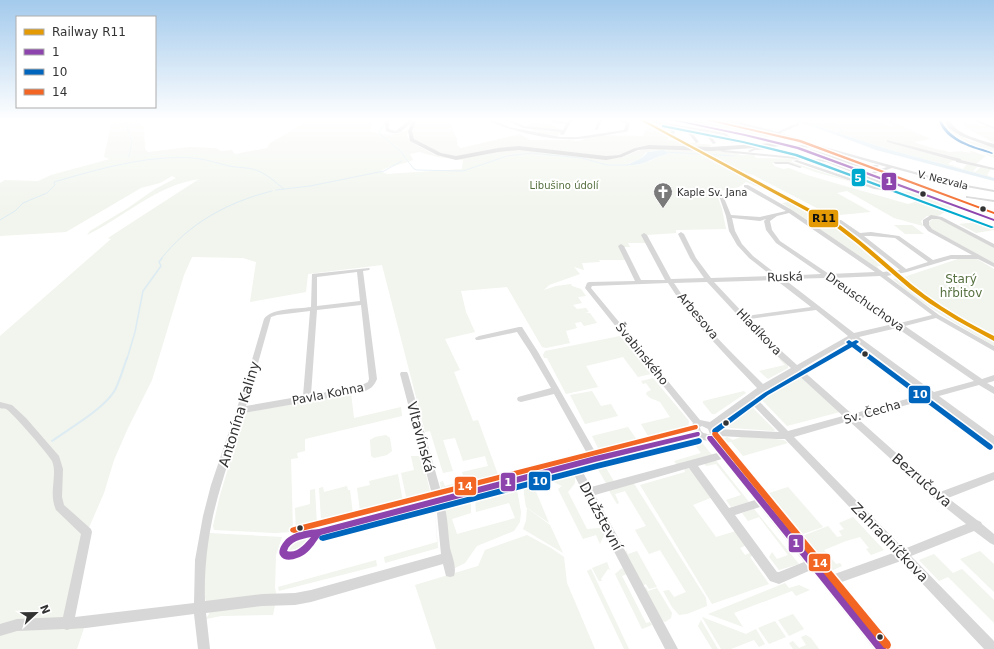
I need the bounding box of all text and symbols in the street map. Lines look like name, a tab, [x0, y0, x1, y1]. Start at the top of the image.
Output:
legend	[16, 16, 156, 108]
text: Railway R11	[52, 25, 126, 39]
text: 1	[52, 45, 60, 59]
text: 10	[52, 65, 67, 79]
text: 14	[52, 85, 67, 99]
line badge: 5	[851, 168, 866, 187]
street label: V. Nezvala	[917, 168, 969, 192]
text: 5	[854, 172, 862, 185]
line badge: 1	[881, 172, 897, 191]
text: 1	[885, 175, 893, 188]
park label: Libušino údolí	[529, 180, 600, 191]
church icon: Kaple Sv. Jana	[652, 181, 674, 209]
place label: Kaple Sv. Jana	[677, 187, 747, 198]
unlabelled marker	[918, 189, 928, 199]
unlabelled marker	[978, 204, 988, 214]
line badge: R11	[808, 209, 839, 228]
text: R11	[812, 212, 836, 225]
street label: Ruská	[767, 269, 803, 285]
street label: Dreuschuchova	[823, 270, 907, 334]
park label: Starý hřbitov	[940, 272, 982, 300]
street label: Arbesova	[675, 290, 721, 342]
street label: Hladíkova	[733, 306, 785, 358]
street label: Švabinského	[613, 320, 672, 388]
unlabelled marker	[860, 349, 870, 359]
street label: Antonína Kaliny	[215, 359, 263, 469]
street label: Pavla Kohna	[291, 380, 365, 408]
line badge: 10	[908, 385, 931, 404]
text: 10	[912, 388, 928, 401]
street label: Sv. Čecha	[842, 396, 902, 427]
street label: Vltavínská	[404, 400, 438, 474]
unlabelled marker	[721, 418, 731, 428]
street label: Bezručova	[889, 450, 955, 510]
line badge: 10	[528, 471, 551, 491]
line badge: 1	[500, 472, 516, 492]
text: 10	[532, 475, 548, 488]
line badge: 14	[454, 476, 477, 496]
text: 1	[504, 476, 512, 489]
street label: Družstevní	[576, 479, 626, 554]
text: 14	[457, 480, 473, 493]
street label: Zahradníčkova	[848, 499, 932, 585]
unlabelled marker	[295, 523, 305, 533]
line badge: 1	[788, 534, 804, 553]
text: 1	[792, 537, 800, 550]
line badge: 14	[808, 553, 831, 572]
text: 14	[812, 557, 828, 570]
north arrow	[16, 593, 56, 633]
text: N	[37, 603, 53, 616]
unlabelled marker	[875, 632, 885, 642]

